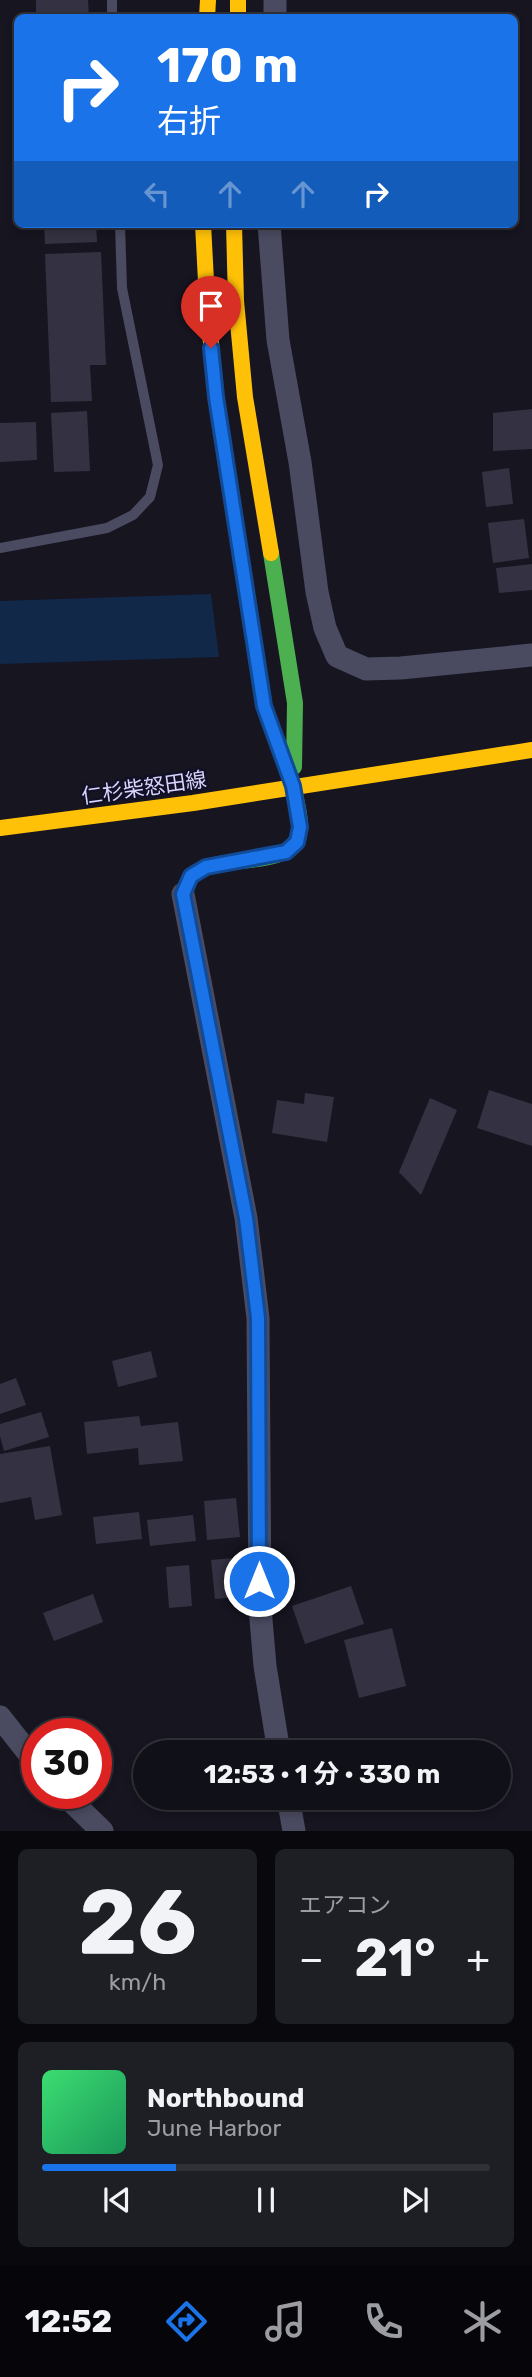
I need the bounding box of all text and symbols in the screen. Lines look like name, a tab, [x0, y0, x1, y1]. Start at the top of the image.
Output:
text: 170 m	[157, 36, 298, 94]
icon: right	[42, 42, 133, 133]
text: 右折	[157, 102, 221, 140]
icon: left	[138, 175, 176, 213]
icon: ahead	[211, 175, 249, 213]
icon: ahead	[284, 175, 322, 213]
icon: right	[357, 175, 395, 213]
pin	[181, 276, 241, 348]
icon: arrive	[192, 287, 230, 325]
street label: 仁杉柴怒田線	[80, 766, 208, 809]
position arrow	[222, 1544, 296, 1618]
speed limit sign: 30	[21, 1718, 112, 1809]
text: 12:53 · 1 分 · 330 m	[204, 1759, 440, 1790]
text: 26	[78, 1868, 197, 1976]
text: エアコン	[299, 1891, 391, 1919]
text: 21°	[355, 1927, 436, 1989]
text: −	[299, 1936, 324, 1982]
text: +	[466, 1936, 490, 1982]
text: km/h	[109, 1968, 166, 1996]
text: Northbound	[147, 2083, 305, 2114]
text: June Harbor	[147, 2114, 281, 2142]
icon: previous	[98, 2181, 136, 2219]
icon: pause	[247, 2181, 285, 2219]
icon: next	[396, 2181, 434, 2219]
icon: directions	[162, 2297, 211, 2346]
icon: music	[261, 2297, 310, 2346]
icon: phone	[359, 2297, 408, 2346]
icon: climate	[458, 2297, 507, 2346]
text: 12:52	[25, 2302, 112, 2340]

